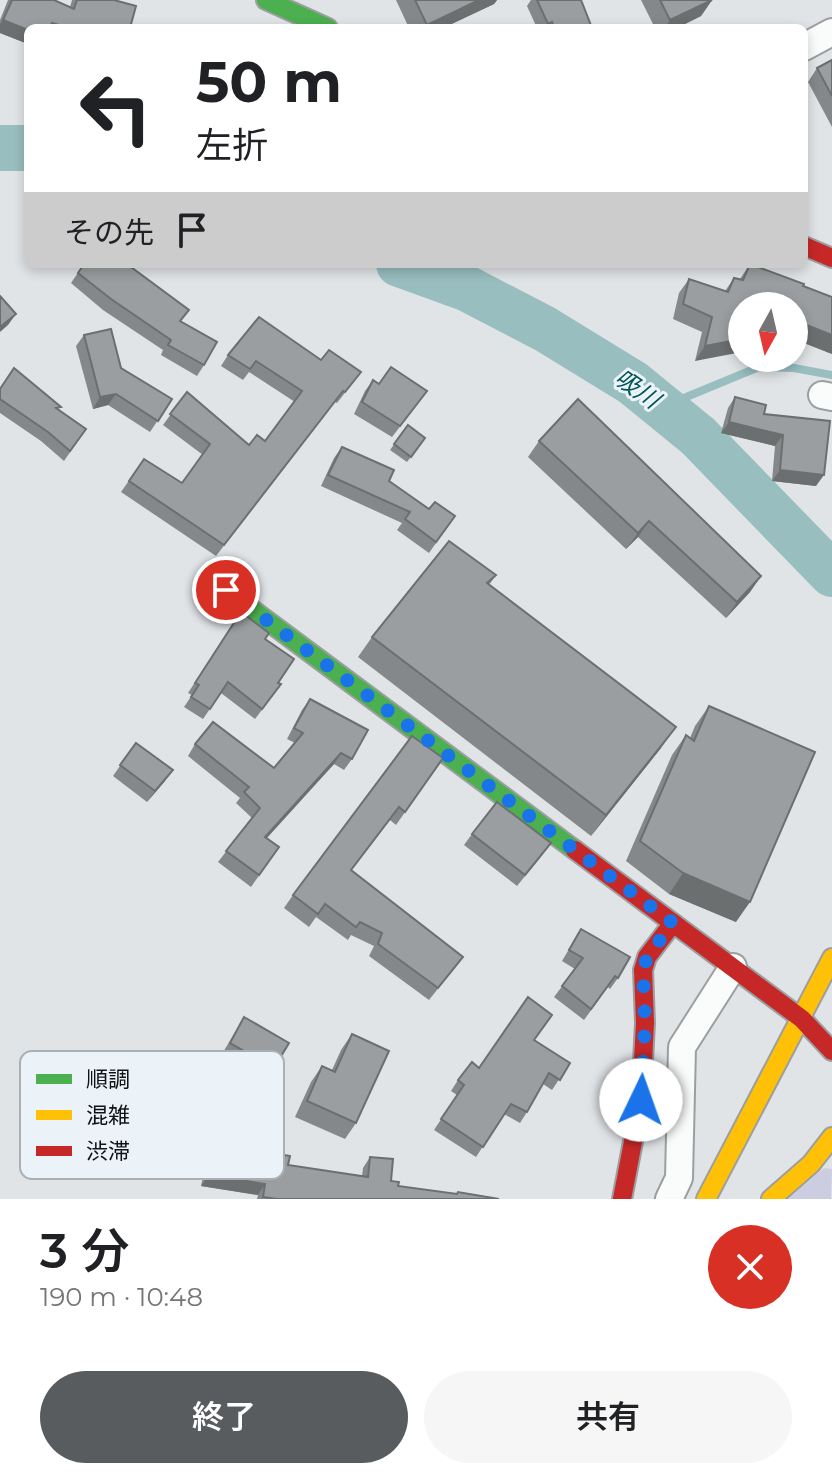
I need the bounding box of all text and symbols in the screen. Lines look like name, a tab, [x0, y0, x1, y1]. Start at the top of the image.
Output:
text: 50 m	[196, 48, 342, 116]
icon: left	[64, 56, 168, 160]
text: 左折	[196, 123, 268, 167]
icon: arrive	[170, 208, 214, 252]
text: その先	[64, 214, 154, 251]
north arrow	[728, 292, 808, 372]
map controls	[728, 292, 808, 372]
water label: 吸川	[609, 363, 668, 416]
pin	[192, 556, 260, 624]
icon: arrive	[204, 568, 248, 612]
legend	[20, 1051, 284, 1179]
position arrow	[599, 1058, 683, 1142]
text: 順調	[86, 1066, 130, 1093]
text: 混雑	[86, 1102, 130, 1129]
text: 渋滞	[86, 1138, 130, 1165]
text: 3 分	[40, 1222, 129, 1280]
button: close	[708, 1225, 792, 1309]
text: 190 m · 10:48	[40, 1281, 203, 1313]
button: 終了	[40, 1371, 408, 1463]
button: 共有	[424, 1371, 792, 1463]

